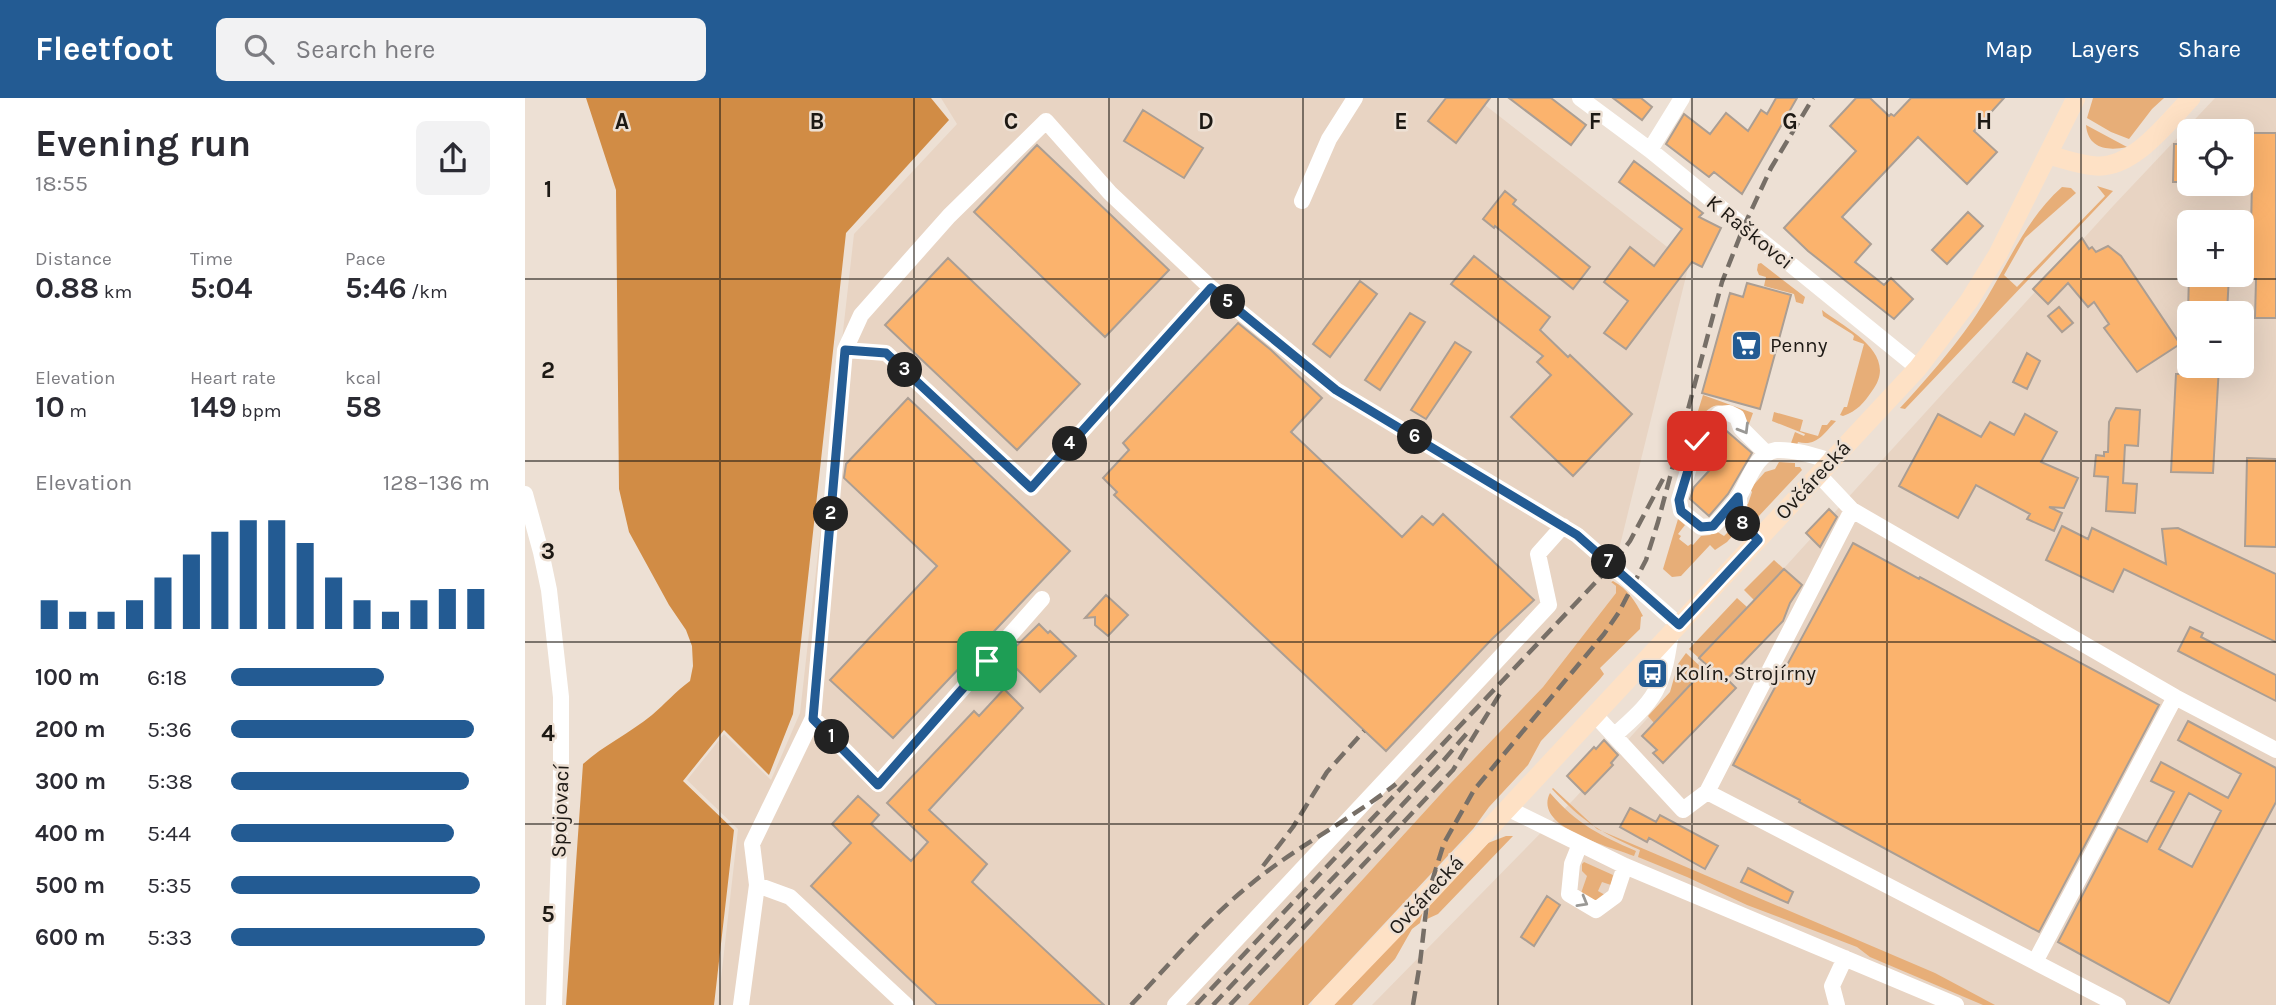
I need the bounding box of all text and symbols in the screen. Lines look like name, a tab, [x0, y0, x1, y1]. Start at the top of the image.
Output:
search box	[216, 18, 706, 81]
text: Fleetfoot	[35, 30, 174, 68]
icon: search	[240, 30, 278, 68]
text: Search here	[296, 34, 435, 65]
text: Map	[1985, 35, 2033, 63]
text: Layers	[2071, 35, 2140, 63]
text: Share	[2178, 35, 2241, 63]
text: A	[615, 108, 629, 135]
text: B	[810, 108, 824, 135]
text: C	[1004, 108, 1018, 135]
text: D	[1198, 108, 1214, 135]
text: E	[1394, 108, 1408, 135]
text: F	[1589, 108, 1601, 135]
text: G	[1782, 108, 1798, 135]
text: H	[1976, 108, 1992, 135]
map controls	[2177, 119, 2254, 378]
button: locate	[2177, 119, 2254, 196]
text: Evening run	[35, 121, 251, 166]
button: share	[416, 121, 490, 195]
text: 18:55	[35, 170, 88, 197]
text: 1	[544, 176, 552, 203]
street label: K Raškovci	[1702, 190, 1798, 274]
button: +	[2177, 210, 2254, 287]
text: Distance	[35, 248, 112, 270]
text: Time	[190, 248, 233, 270]
text: Pace	[345, 248, 386, 270]
text: 0.88	[35, 270, 99, 306]
text: 5:04	[190, 270, 252, 306]
text: 5:46	[345, 270, 407, 306]
text: km	[99, 281, 132, 303]
text: /km	[407, 281, 448, 303]
pin: 5	[1211, 284, 1245, 320]
text: 5	[1222, 290, 1233, 312]
button: −	[2177, 301, 2254, 378]
supermarket icon: Penny	[1730, 328, 1764, 362]
place label: Penny	[1770, 333, 1828, 357]
pin: 3	[887, 352, 923, 388]
text: 2	[541, 357, 555, 384]
text: 3	[899, 358, 910, 380]
text: Elevation	[35, 367, 115, 389]
text: Heart rate	[190, 367, 276, 389]
text: kcal	[345, 367, 381, 389]
text: 10	[35, 389, 65, 425]
text: 149	[190, 389, 237, 425]
text: 58	[345, 389, 382, 425]
text: m	[65, 400, 87, 422]
text: bpm	[237, 400, 282, 422]
pin	[1667, 411, 1727, 471]
pin: 6	[1397, 420, 1433, 454]
one-way arrow	[1736, 421, 1749, 434]
icon: check	[1678, 422, 1716, 460]
text: 6	[1409, 425, 1420, 447]
pin: 4	[1053, 426, 1087, 462]
text: 4	[1064, 432, 1075, 454]
street label: Ovčárecká	[1770, 436, 1856, 524]
text: Elevation	[35, 469, 132, 496]
text: 128–136 m	[383, 469, 490, 496]
pin: 2	[813, 496, 849, 532]
text: 2	[825, 502, 836, 524]
pin: 8	[1725, 506, 1761, 542]
text: 8	[1736, 512, 1749, 534]
text: 3	[541, 538, 555, 565]
pin: 7	[1591, 545, 1627, 580]
text: 7	[1604, 550, 1613, 572]
pin	[957, 631, 1017, 691]
icon: arrive	[968, 642, 1006, 680]
bus stop icon: Kolín, Strojírny	[1635, 656, 1669, 690]
place label: Kolín, Strojírny	[1675, 661, 1816, 685]
text: 100 m	[35, 664, 100, 691]
text: 6:18	[147, 664, 187, 691]
text: 200 m	[35, 716, 106, 743]
text: 5:36	[147, 716, 192, 743]
text: 4	[541, 720, 555, 747]
pin: 1	[815, 720, 849, 754]
text: 1	[828, 725, 835, 747]
street label: Spojovací	[546, 763, 574, 858]
text: 300 m	[35, 768, 106, 795]
text: 5:38	[147, 768, 193, 795]
text: 400 m	[35, 820, 105, 847]
text: 5:44	[147, 820, 191, 847]
street label: Ovčárecká	[1383, 851, 1469, 939]
text: 500 m	[35, 872, 105, 899]
text: 5:35	[147, 872, 192, 899]
one-way arrow	[1576, 894, 1588, 907]
text: 5	[541, 901, 555, 928]
text: 600 m	[35, 924, 106, 951]
text: 5:33	[147, 924, 192, 951]

